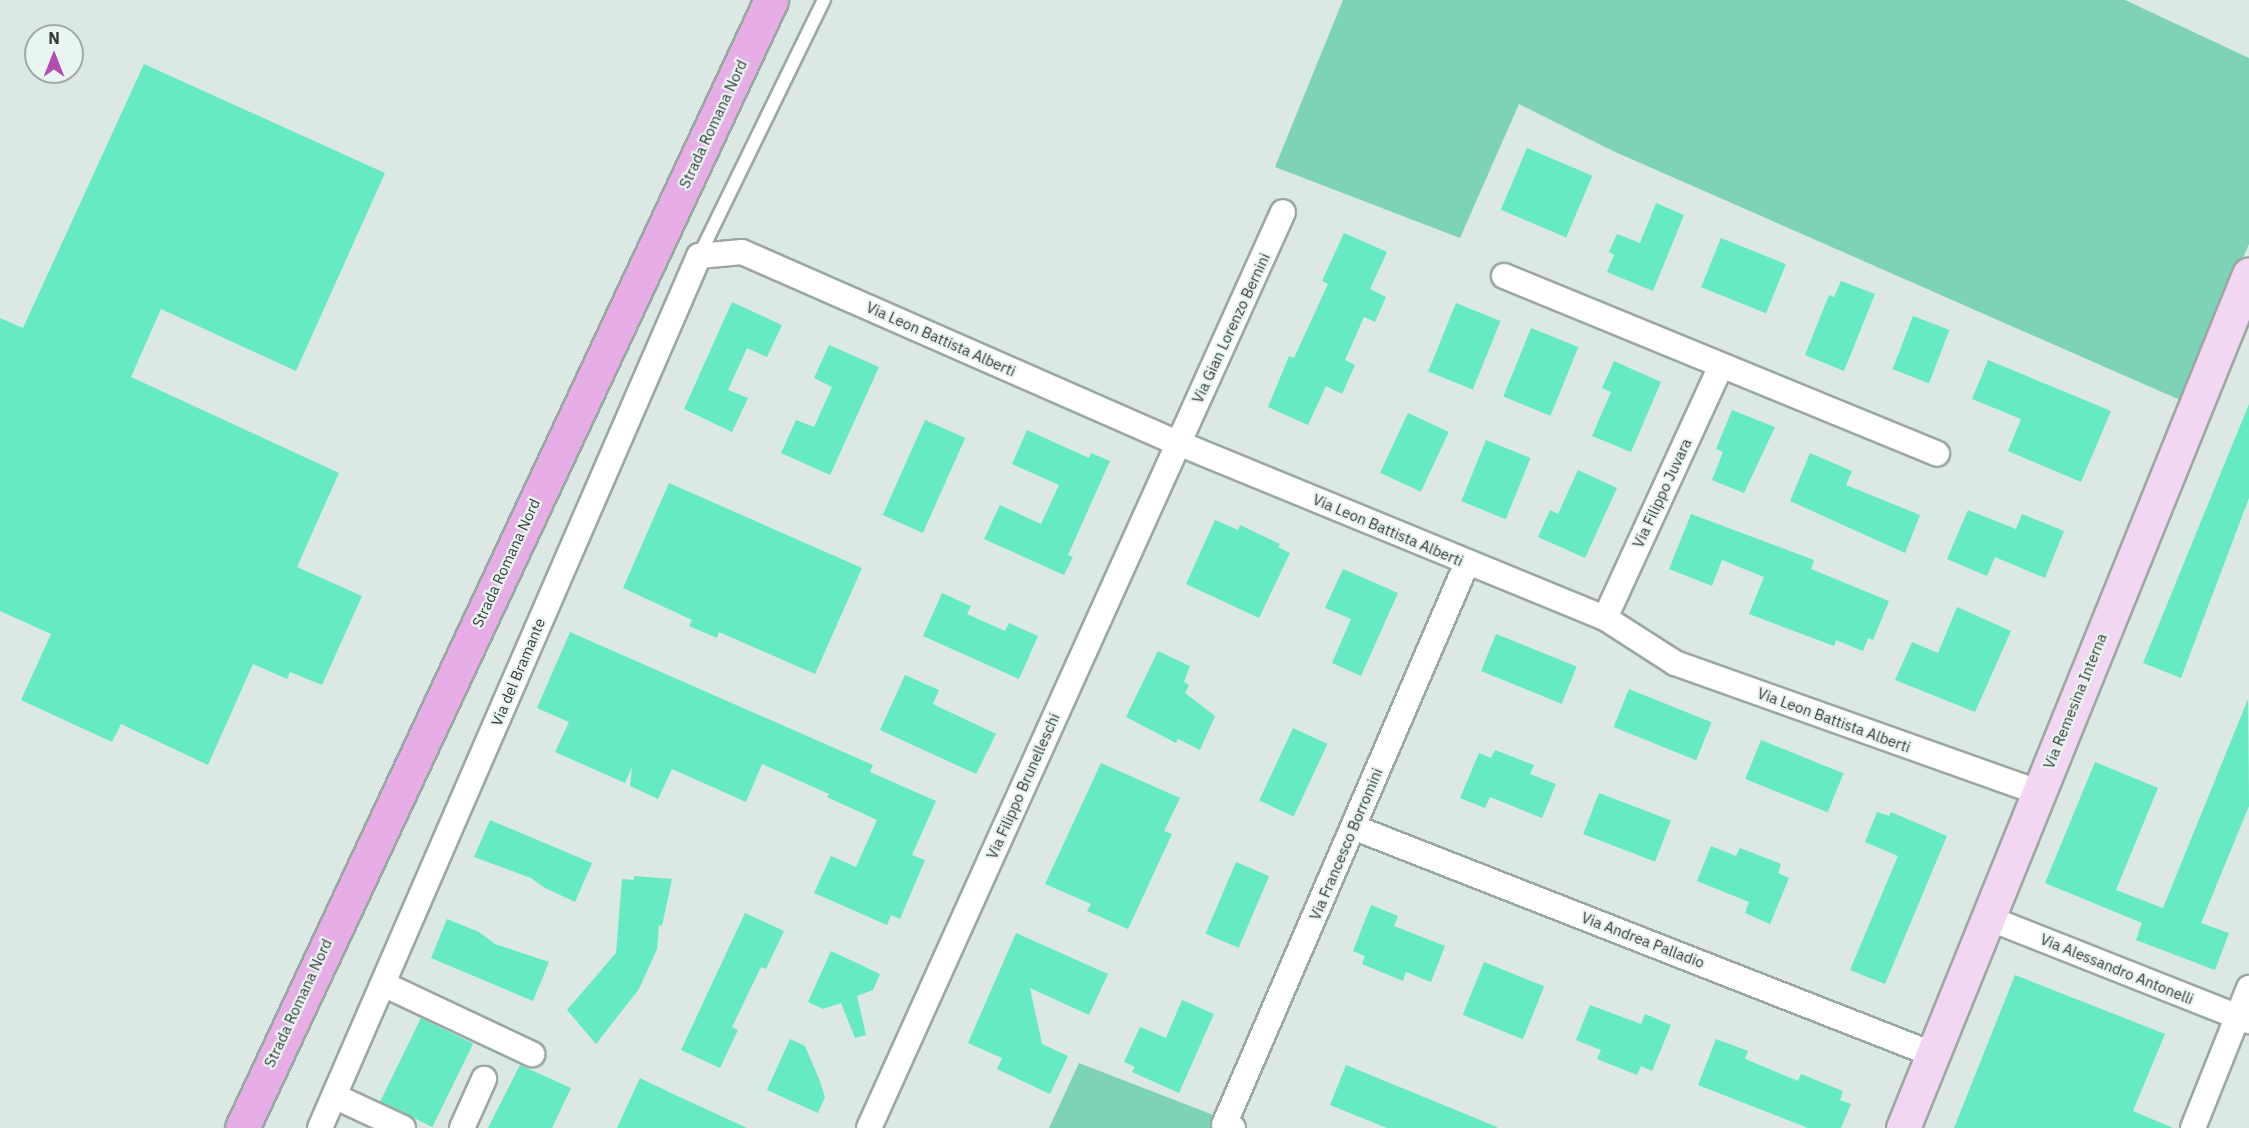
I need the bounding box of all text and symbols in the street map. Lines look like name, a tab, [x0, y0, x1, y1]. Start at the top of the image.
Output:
north arrow	[24, 24, 84, 84]
text: N	[48, 28, 60, 48]
street label: Strada Romana Nord	[675, 57, 751, 191]
street label: Via Gian Lorenzo Bernini	[1188, 250, 1274, 406]
street label: Via Leon Battista Alberti	[863, 298, 1019, 380]
street label: Via Filippo Juvara	[1629, 435, 1695, 551]
street label: Via Leon Battista Alberti	[1310, 490, 1466, 570]
street label: Strada Romana Nord	[468, 496, 544, 630]
street label: Via del Bramante	[487, 615, 549, 729]
street label: Via Remesina Interna	[2040, 631, 2110, 771]
street label: Via Leon Battista Alberti	[1755, 684, 1913, 756]
street label: Via Filippo Brunelleschi	[983, 710, 1063, 862]
street label: Via Francesco Borromini	[1306, 765, 1386, 923]
street label: Via Andrea Palladio	[1579, 908, 1707, 972]
street label: Via Alessandro Antonelli	[2038, 930, 2196, 1008]
street label: Strada Romana Nord	[260, 936, 336, 1070]

